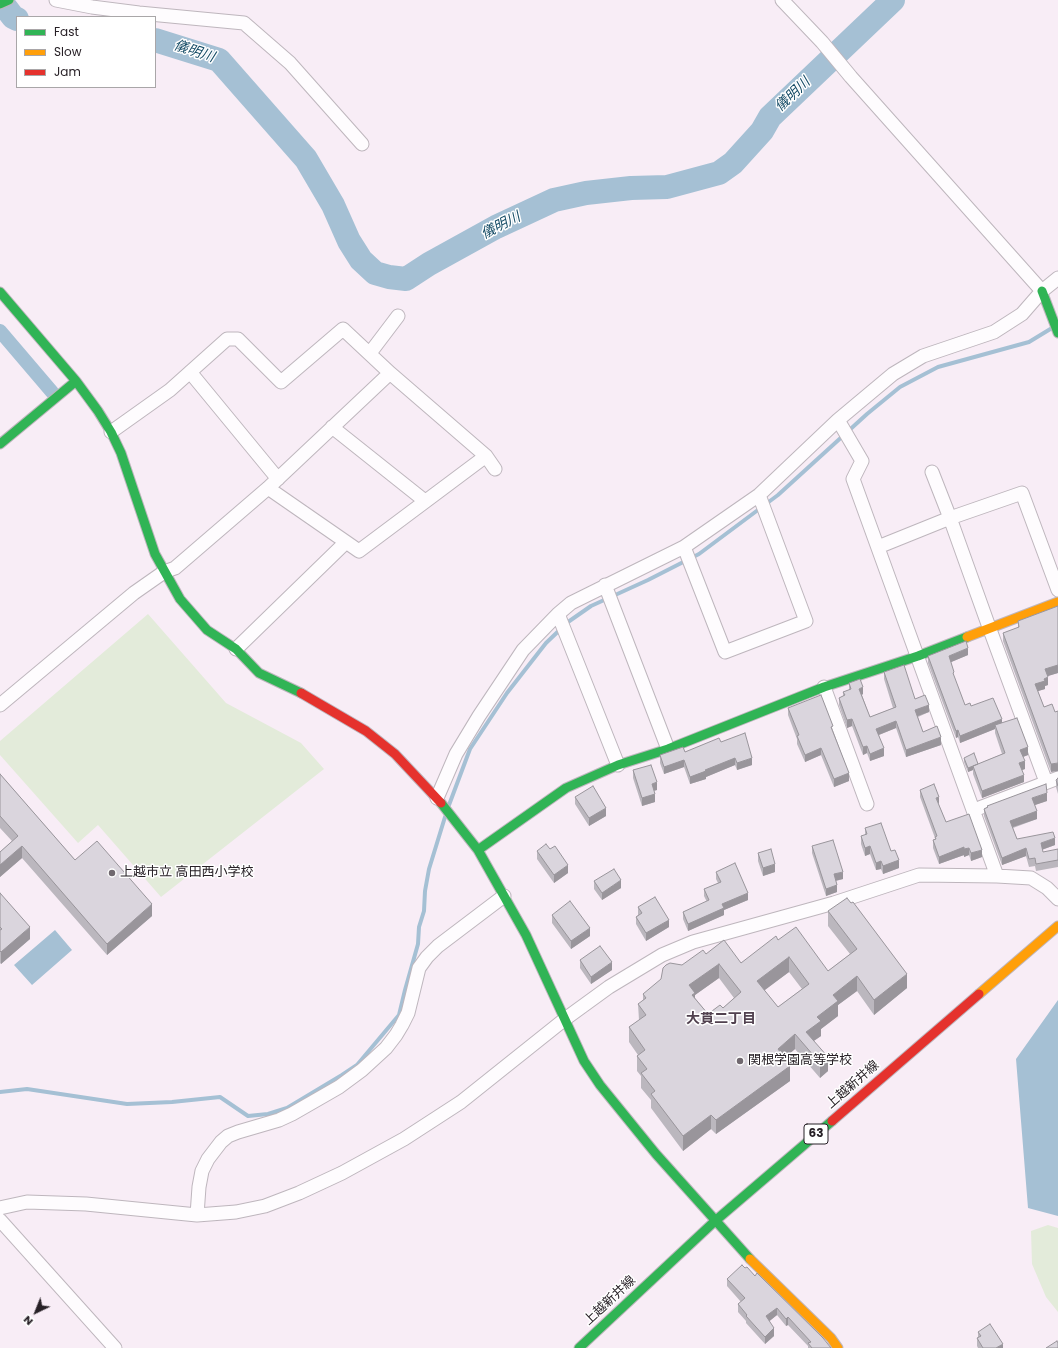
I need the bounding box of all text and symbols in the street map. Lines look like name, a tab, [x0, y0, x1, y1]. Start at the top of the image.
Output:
legend	[16, 16, 156, 88]
text: Fast	[54, 23, 79, 40]
water label: 儀明川	[171, 38, 217, 66]
text: Slow	[54, 43, 82, 60]
text: Jam	[54, 63, 81, 80]
water label: 儀明川	[772, 74, 814, 116]
water label: 儀明川	[478, 209, 524, 243]
place label: 上越市立 高田西小学校	[120, 865, 253, 881]
marker: 上越市立 高田西小学校	[107, 868, 117, 878]
district label: 大貫二丁目	[686, 1011, 756, 1027]
place label: 関根学園高等学校	[748, 1053, 852, 1069]
marker: 関根学園高等学校	[735, 1056, 745, 1066]
street label: 上越新井線	[823, 1058, 883, 1112]
road number: 63	[804, 1124, 828, 1144]
street label: 上越新井線	[581, 1273, 639, 1329]
north arrow	[16, 1292, 56, 1332]
text: N	[19, 1312, 36, 1329]

